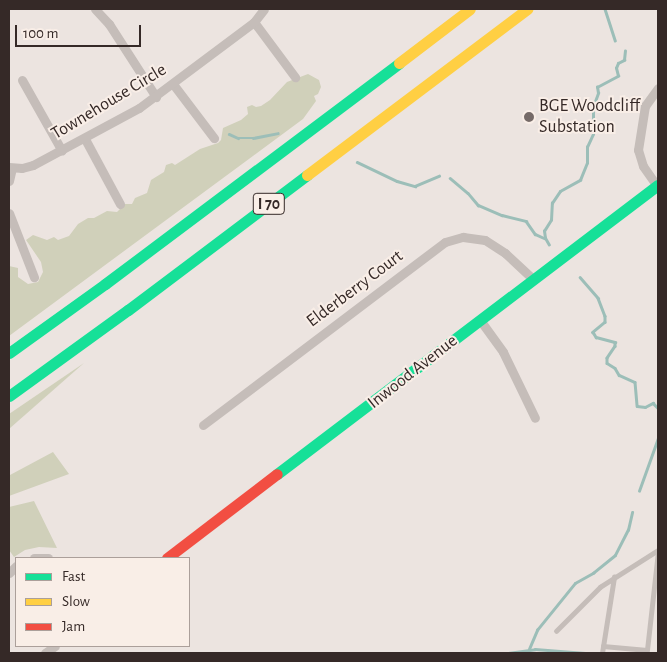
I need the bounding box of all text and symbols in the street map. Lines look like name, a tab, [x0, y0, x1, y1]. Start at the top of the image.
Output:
scale bar	[18, 15, 144, 47]
text: 100 m	[23, 26, 58, 41]
street label: Townehouse Circle	[48, 59, 170, 145]
place label: BGE Woodcliff Substation	[539, 96, 640, 138]
marker: BGE Woodcliff Substation	[523, 111, 535, 123]
road number: I 70	[253, 190, 285, 218]
street label: Elderberry Court	[303, 246, 407, 332]
street label: Inwood Avenue	[364, 330, 462, 414]
legend	[15, 557, 190, 647]
text: Fast	[62, 569, 85, 584]
text: Slow	[62, 594, 90, 609]
text: Jam	[62, 619, 85, 634]

